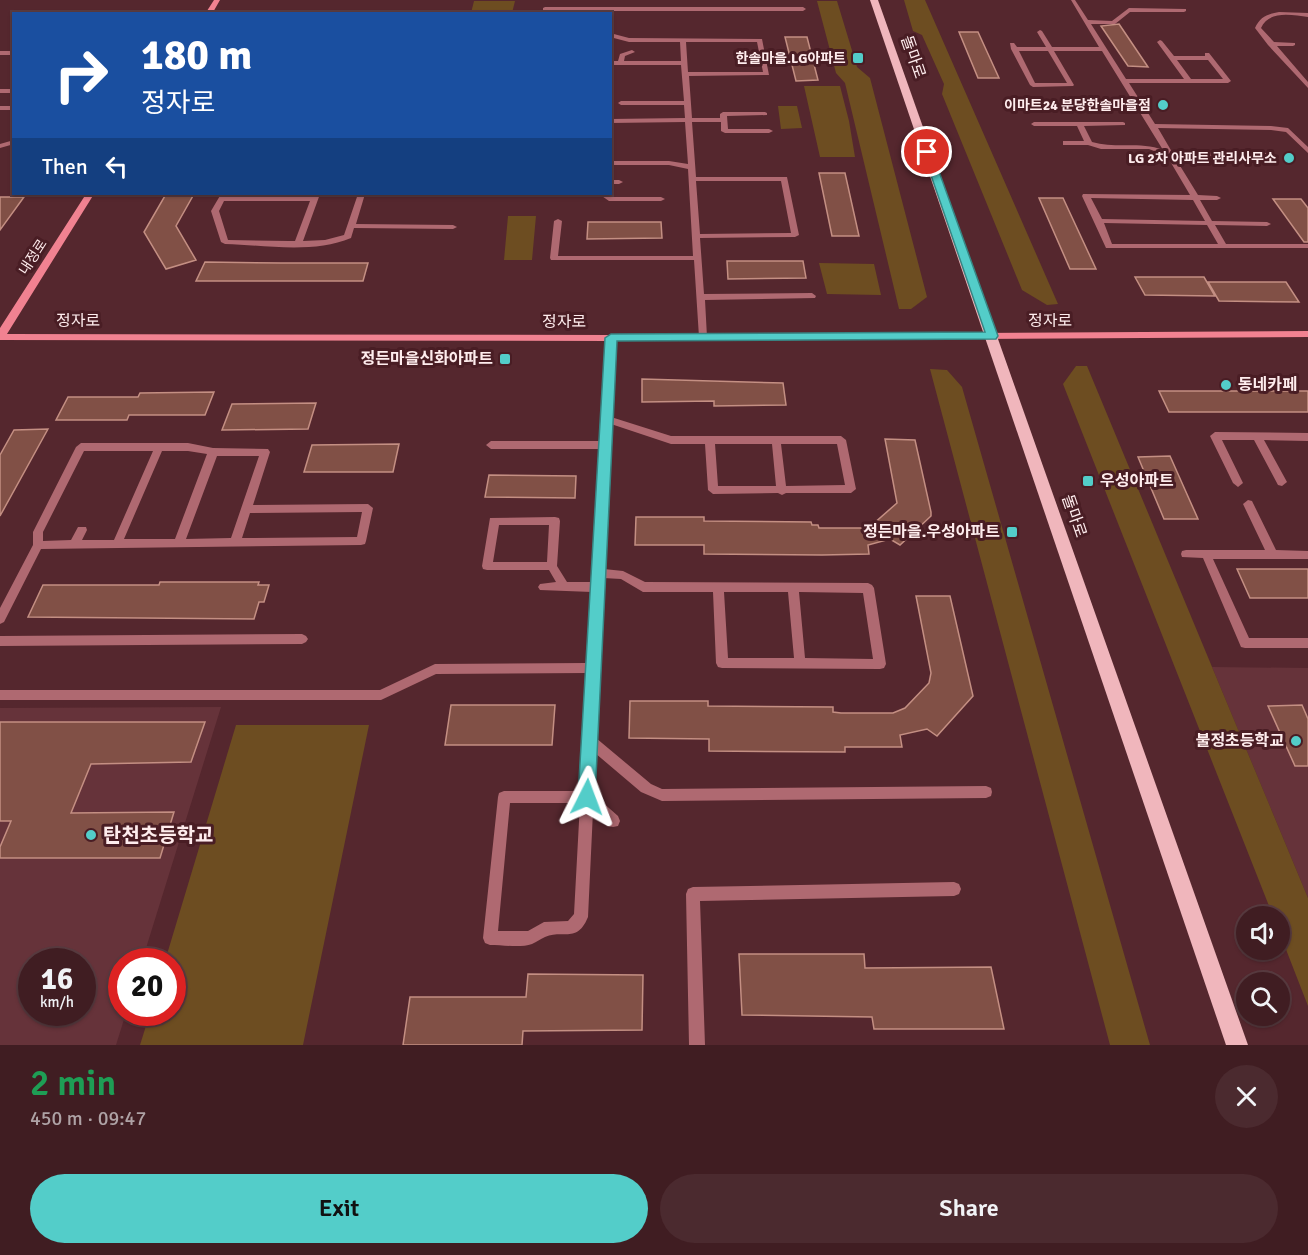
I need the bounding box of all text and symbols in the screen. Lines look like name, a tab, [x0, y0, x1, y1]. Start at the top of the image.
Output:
text: 180 m	[141, 30, 252, 81]
street label: 돌마로	[896, 33, 930, 81]
icon: right	[42, 36, 120, 114]
place label: 한솔마을.LG아파트	[736, 50, 846, 67]
marker: 한솔마을.LG아파트	[851, 51, 865, 65]
text: 정자로	[141, 87, 216, 120]
place label: 이마트24 분당한솔마을점	[1004, 97, 1151, 114]
marker: 이마트24 분당한솔마을점	[1156, 98, 1170, 112]
pin	[901, 126, 952, 177]
icon: arrive	[910, 135, 943, 168]
icon: left	[100, 150, 133, 183]
place label: LG 2차 아파트 관리사무소	[1128, 150, 1277, 167]
marker: LG 2차 아파트 관리사무소	[1282, 151, 1296, 165]
text: Then	[42, 153, 88, 180]
street label: 내정로	[15, 236, 51, 278]
street label: 정자로	[56, 311, 100, 331]
street label: 정자로	[1028, 311, 1072, 331]
street label: 정자로	[542, 312, 586, 332]
place label: 정든마을신화아파트	[361, 349, 493, 369]
marker: 정든마을신화아파트	[498, 352, 512, 366]
place label: 동네카페	[1238, 375, 1297, 395]
marker: 동네카페	[1219, 378, 1233, 392]
place label: 우성아파트	[1100, 471, 1174, 491]
marker: 우성아파트	[1081, 474, 1095, 488]
street label: 돌마로	[1057, 492, 1091, 540]
place label: 정든마을.우성아파트	[863, 522, 1000, 542]
marker: 정든마을.우성아파트	[1005, 525, 1019, 539]
place label: 불정초등학교	[1196, 731, 1284, 751]
marker: 불정초등학교	[1289, 734, 1303, 748]
position arrow	[555, 765, 619, 829]
place label: 탄천초등학교	[103, 823, 213, 848]
marker: 탄천초등학교	[84, 828, 98, 842]
map controls	[1236, 906, 1290, 1026]
button: sound	[1236, 906, 1290, 960]
speed limit sign: 20	[108, 948, 186, 1026]
text: 16	[41, 961, 73, 998]
button: search	[1236, 972, 1290, 1026]
text: km/h	[40, 993, 74, 1011]
text: 2 min	[30, 1061, 116, 1106]
button: close	[1215, 1065, 1278, 1128]
text: 450 m · 09:47	[30, 1106, 146, 1131]
button: Exit	[30, 1174, 648, 1243]
button: Share	[660, 1174, 1278, 1243]

